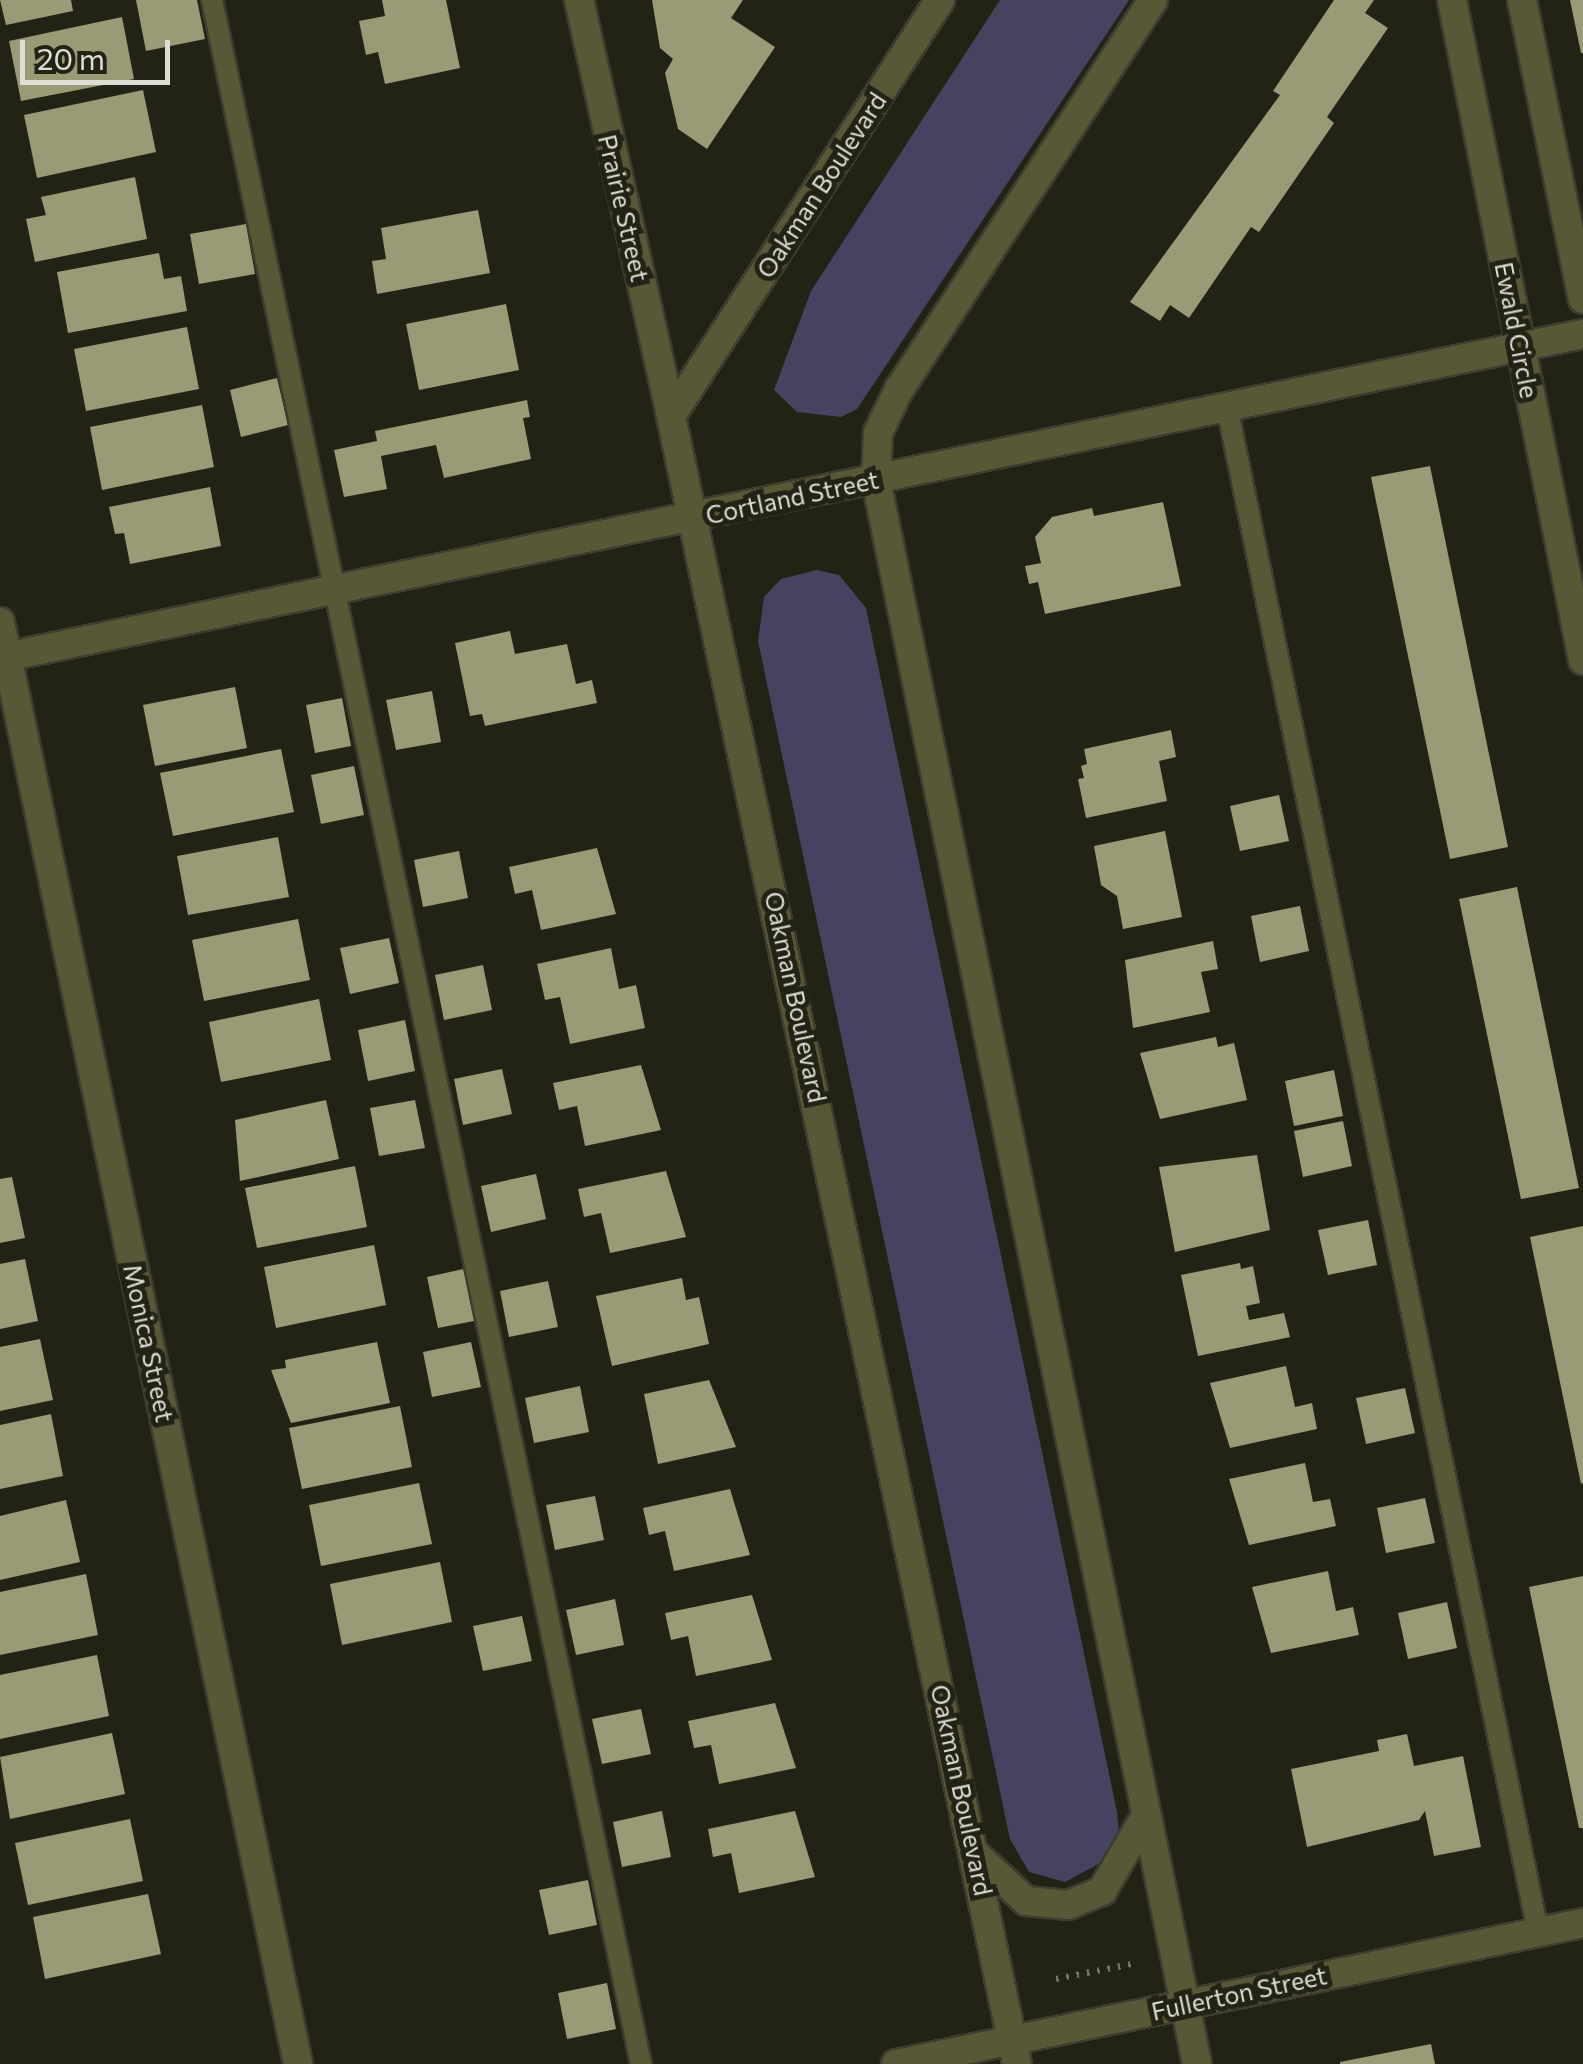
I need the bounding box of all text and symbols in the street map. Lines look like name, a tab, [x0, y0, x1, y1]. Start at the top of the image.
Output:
scale bar	[25, 20, 175, 82]
text: 20 m	[37, 39, 105, 76]
street label: Oakman Boulevard	[750, 87, 892, 283]
street label: Prairie Street	[593, 132, 655, 284]
street label: Ewald Circle	[1489, 259, 1545, 401]
street label: Cortland Street	[703, 464, 881, 530]
street label: Oakman Boulevard	[759, 889, 833, 1105]
street label: Monica Street	[118, 1261, 180, 1425]
street label: Oakman Boulevard	[925, 1682, 999, 1898]
street label: Fullerton Street	[1149, 1960, 1329, 2026]

